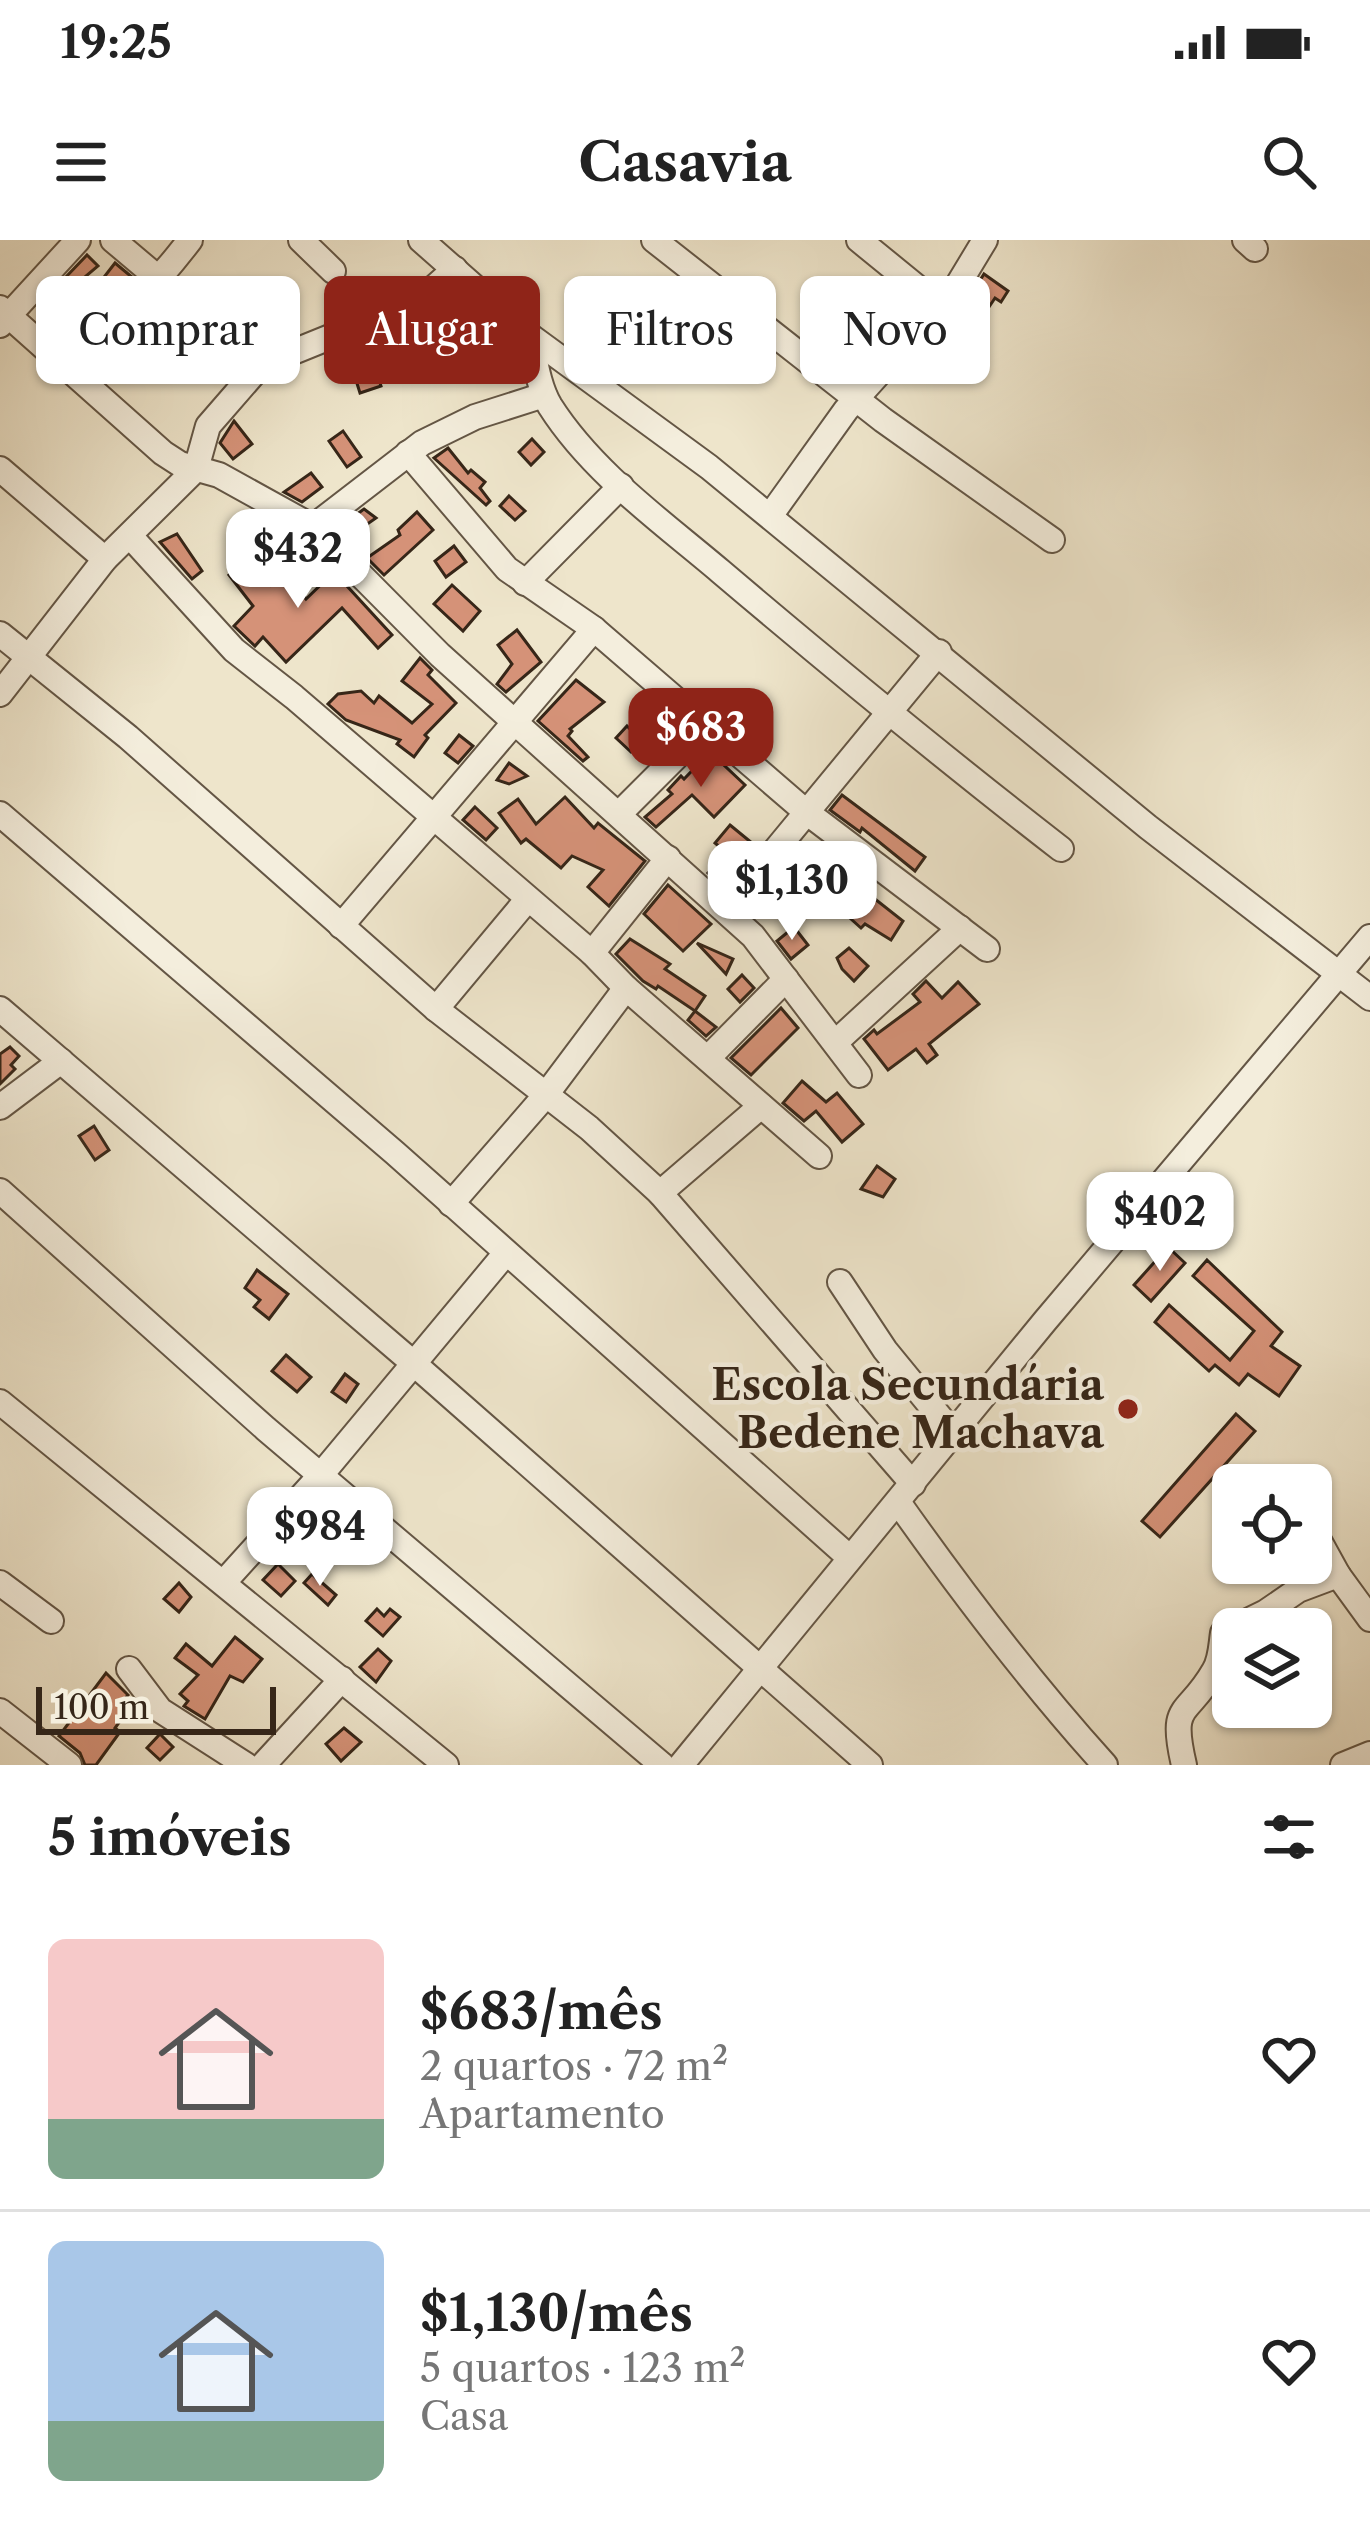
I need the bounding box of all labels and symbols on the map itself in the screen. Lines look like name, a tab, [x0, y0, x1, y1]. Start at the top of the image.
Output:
pin: $432	[227, 509, 369, 611]
pin: $683	[630, 688, 772, 790]
pin: $1,130	[694, 841, 890, 943]
pin: $402	[1089, 1172, 1231, 1274]
place label: Escola Secundária Bedene Machava	[711, 1359, 1105, 1459]
marker: Escola Secundária Bedene Machava	[1115, 1396, 1141, 1422]
pin: $984	[249, 1487, 391, 1589]
scale bar	[36, 1681, 276, 1734]

